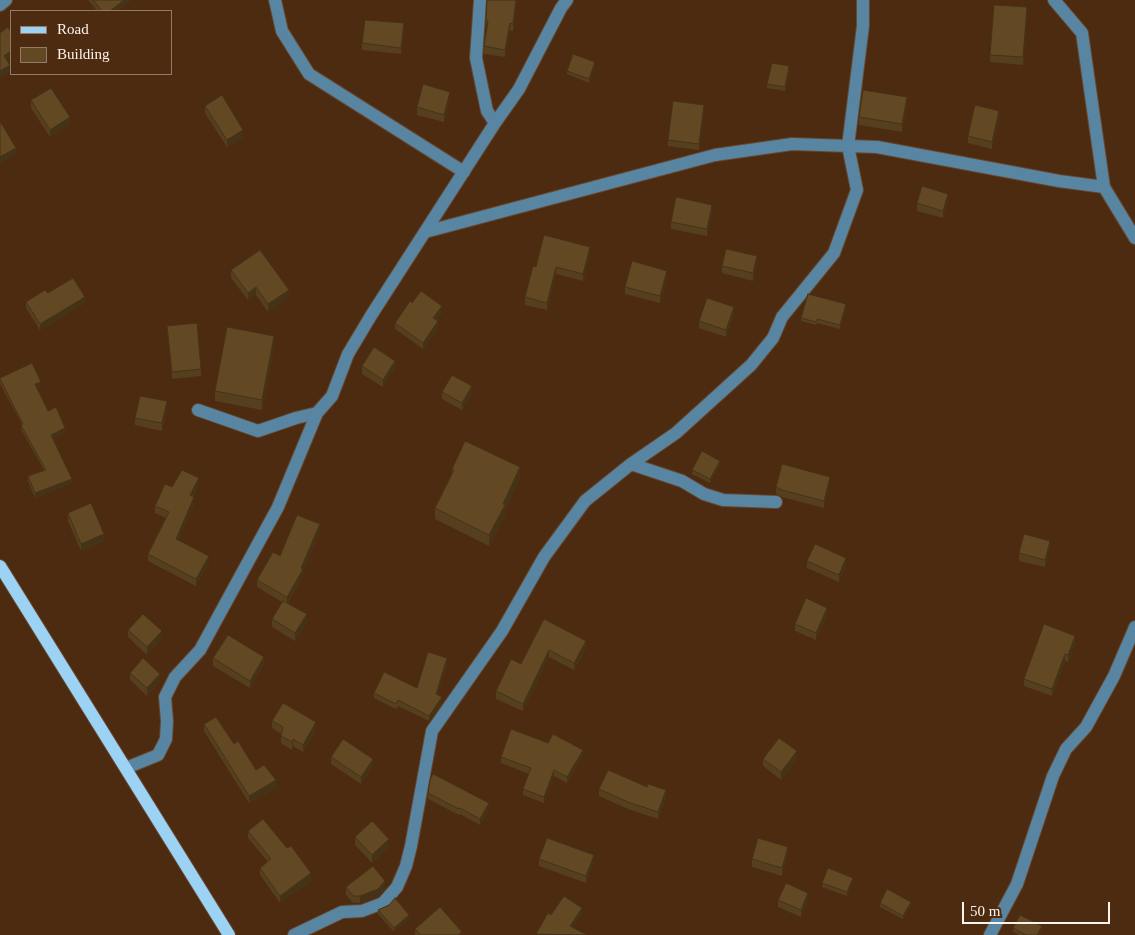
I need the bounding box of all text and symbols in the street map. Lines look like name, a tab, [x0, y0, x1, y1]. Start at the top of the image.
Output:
legend	[10, 10, 172, 75]
text: Road	[57, 21, 89, 37]
text: Building	[57, 46, 110, 62]
scale bar	[965, 892, 1112, 924]
text: 50 m	[970, 903, 1000, 919]

